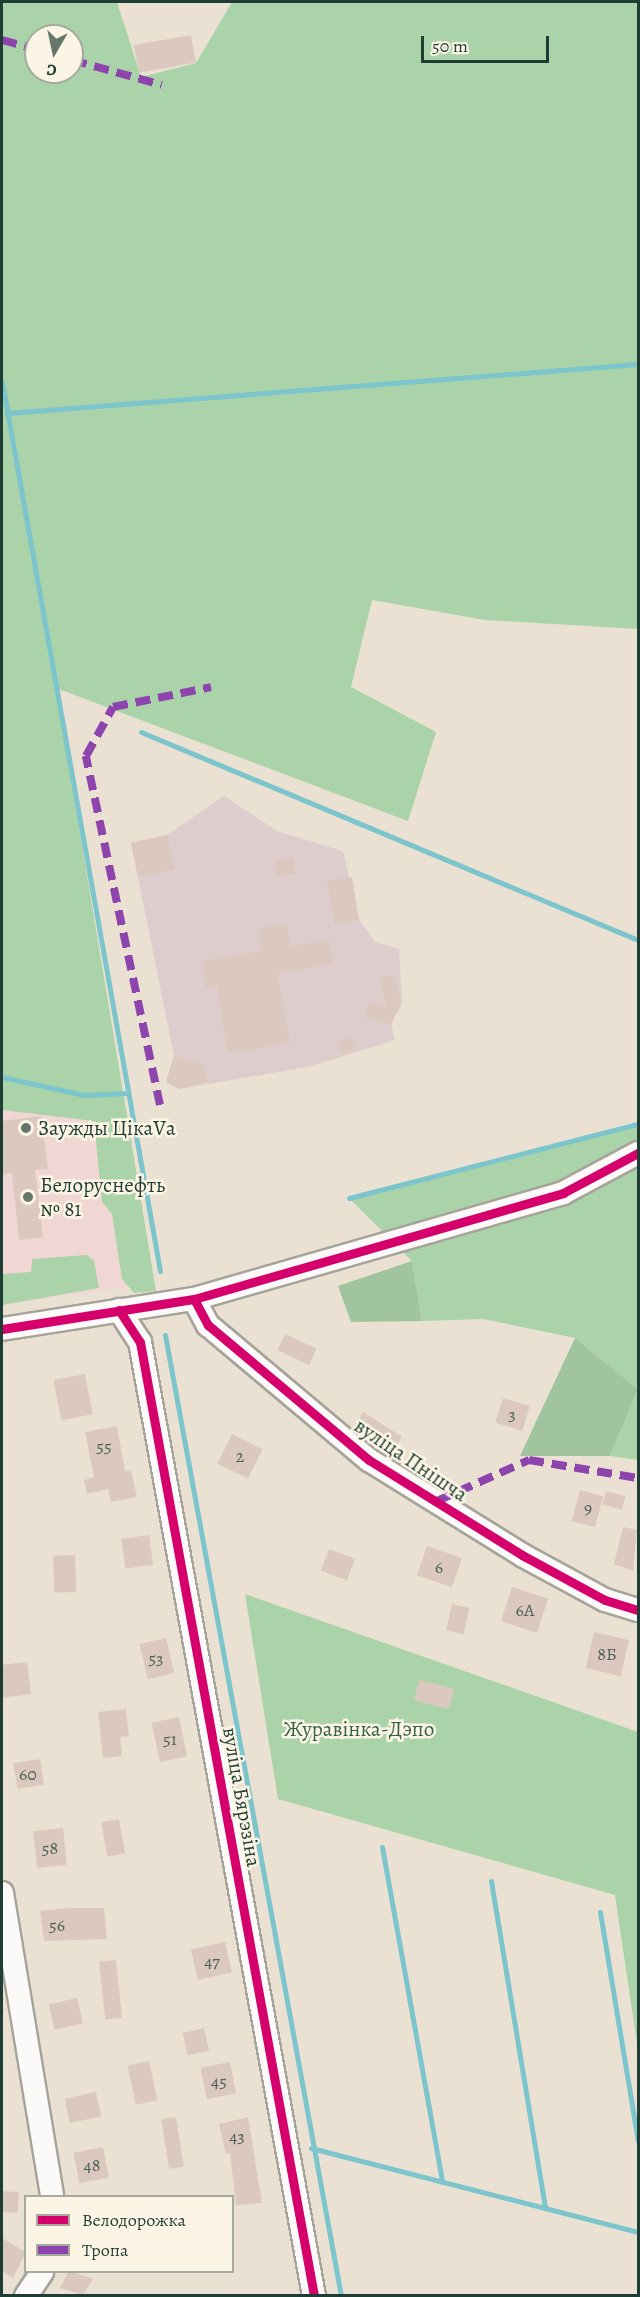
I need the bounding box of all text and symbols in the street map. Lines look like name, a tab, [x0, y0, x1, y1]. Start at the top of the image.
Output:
north arrow	[24, 24, 84, 84]
scale bar	[424, 24, 552, 62]
text: 50 m	[432, 34, 468, 58]
text: С	[45, 58, 58, 81]
place label: Заужды ЦікаVа	[38, 1115, 176, 1141]
marker: Заужды ЦікаVа	[19, 1121, 33, 1135]
place label: Белоруснефть № 81	[40, 1172, 165, 1222]
marker: Белоруснефть № 81	[21, 1190, 35, 1204]
house number: 3	[508, 1403, 516, 1425]
street label: вуліца Пнішча	[350, 1413, 472, 1507]
house number: 55	[96, 1435, 112, 1457]
house number: 2	[236, 1445, 244, 1467]
house number: 9	[584, 1497, 592, 1519]
house number: 6	[435, 1556, 443, 1578]
house number: 6А	[516, 1599, 534, 1621]
house number: 8Б	[597, 1643, 617, 1665]
house number: 53	[148, 1647, 164, 1669]
park label: Журавінка-Дэпо	[284, 1716, 434, 1742]
street label: вуліца Бярэзіна	[217, 1725, 267, 1869]
house number: 51	[163, 1728, 177, 1750]
house number: 60	[19, 1763, 37, 1785]
house number: 58	[42, 1837, 58, 1859]
house number: 56	[49, 1914, 65, 1936]
house number: 47	[204, 1950, 220, 1972]
house number: 45	[211, 2070, 227, 2092]
house number: 43	[229, 2125, 245, 2147]
house number: 48	[84, 2154, 100, 2176]
legend	[24, 2195, 234, 2273]
text: Велодорожка	[82, 2208, 186, 2232]
text: Тропа	[82, 2238, 128, 2262]

